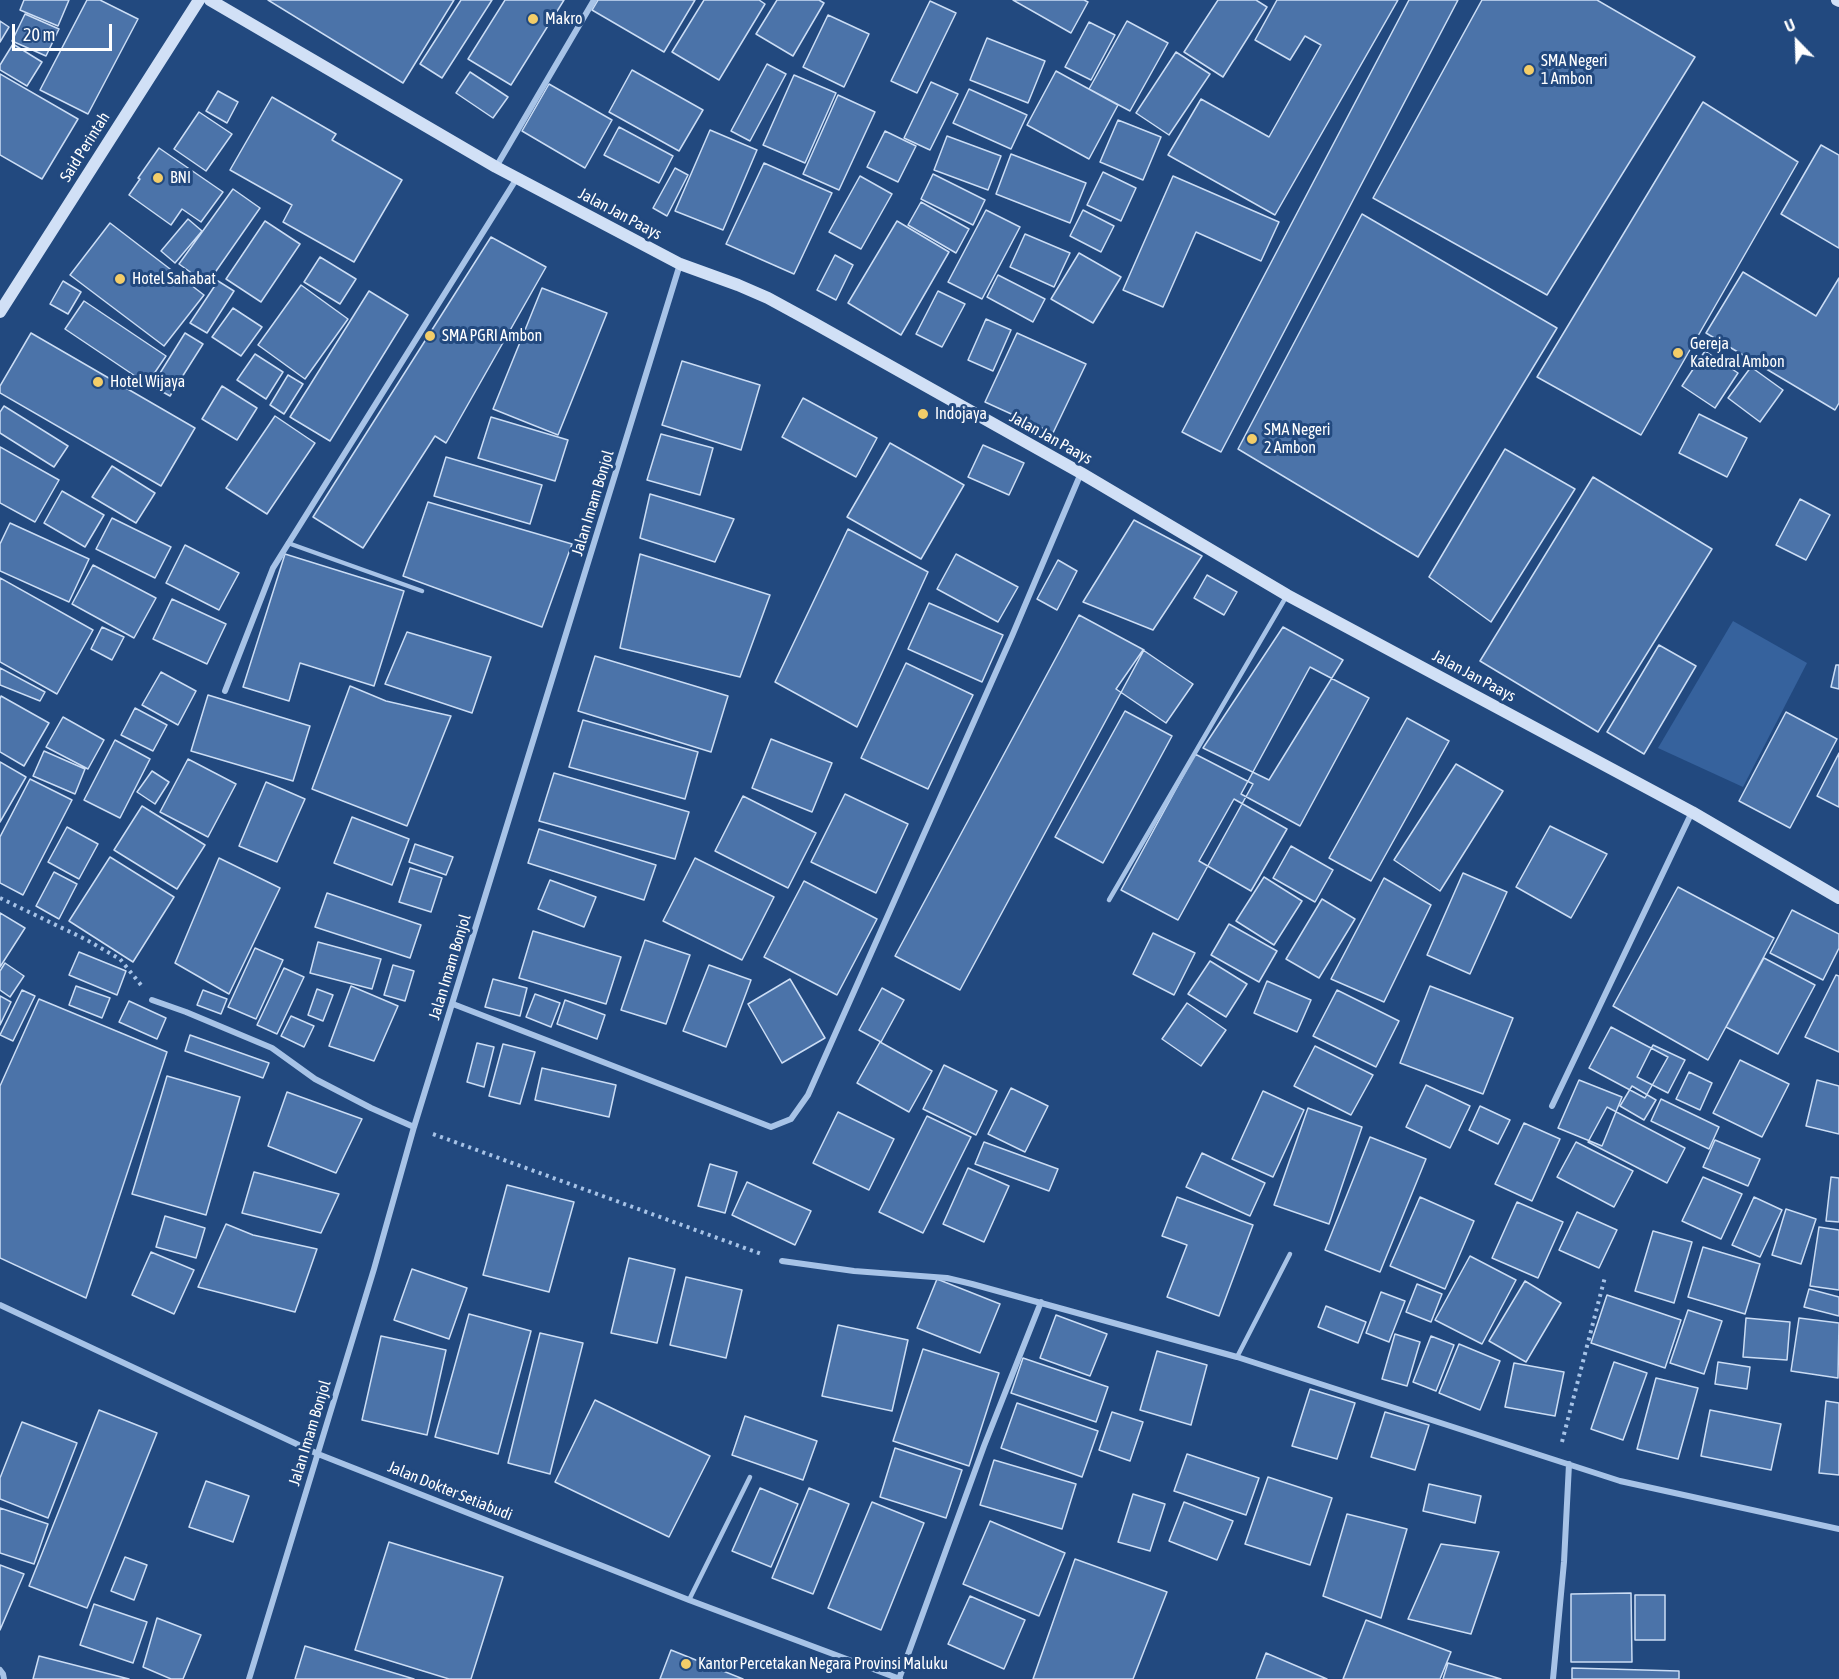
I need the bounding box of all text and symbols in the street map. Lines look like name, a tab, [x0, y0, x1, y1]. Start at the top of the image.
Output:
place label: Makro	[545, 9, 582, 29]
scale bar	[15, 12, 116, 50]
marker: Makro	[526, 12, 540, 26]
north arrow	[1767, 12, 1827, 72]
text: U	[1782, 15, 1798, 36]
text: 20 m	[23, 24, 55, 45]
place label: SMA Negeri 1 Ambon	[1541, 51, 1607, 89]
marker: SMA Negeri 1 Ambon	[1522, 63, 1536, 77]
street label: Said Perintah	[56, 109, 114, 185]
place label: BNI	[170, 168, 191, 188]
marker: BNI	[151, 171, 165, 185]
street label: Jalan Jan Paays	[575, 184, 665, 244]
place label: Hotel Sahabat	[132, 269, 216, 289]
marker: Hotel Sahabat	[113, 272, 127, 286]
place label: SMA PGRI Ambon	[442, 326, 542, 346]
marker: SMA PGRI Ambon	[423, 329, 437, 343]
place label: Gereja Katedral Ambon	[1690, 334, 1785, 372]
marker: Gereja Katedral Ambon	[1671, 346, 1685, 360]
place label: Hotel Wijaya	[110, 372, 185, 392]
marker: Hotel Wijaya	[91, 375, 105, 389]
place label: Indojaya	[935, 404, 987, 424]
marker: Indojaya	[916, 407, 930, 421]
street label: Jalan Jan Paays	[1006, 407, 1096, 469]
place label: SMA Negeri 2 Ambon	[1264, 420, 1330, 458]
marker: SMA Negeri 2 Ambon	[1245, 432, 1259, 446]
street label: Jalan Imam Bonjol	[568, 448, 618, 558]
street label: Jalan Jan Paays	[1429, 646, 1519, 706]
street label: Jalan Imam Bonjol	[425, 912, 475, 1022]
street label: Jalan Imam Bonjol	[285, 1378, 335, 1488]
street label: Jalan Dokter Setiabudi	[385, 1457, 515, 1525]
place label: Kantor Percetakan Negara Provinsi Maluku	[698, 1654, 948, 1674]
marker: Kantor Percetakan Negara Provinsi Maluku	[679, 1657, 693, 1671]

